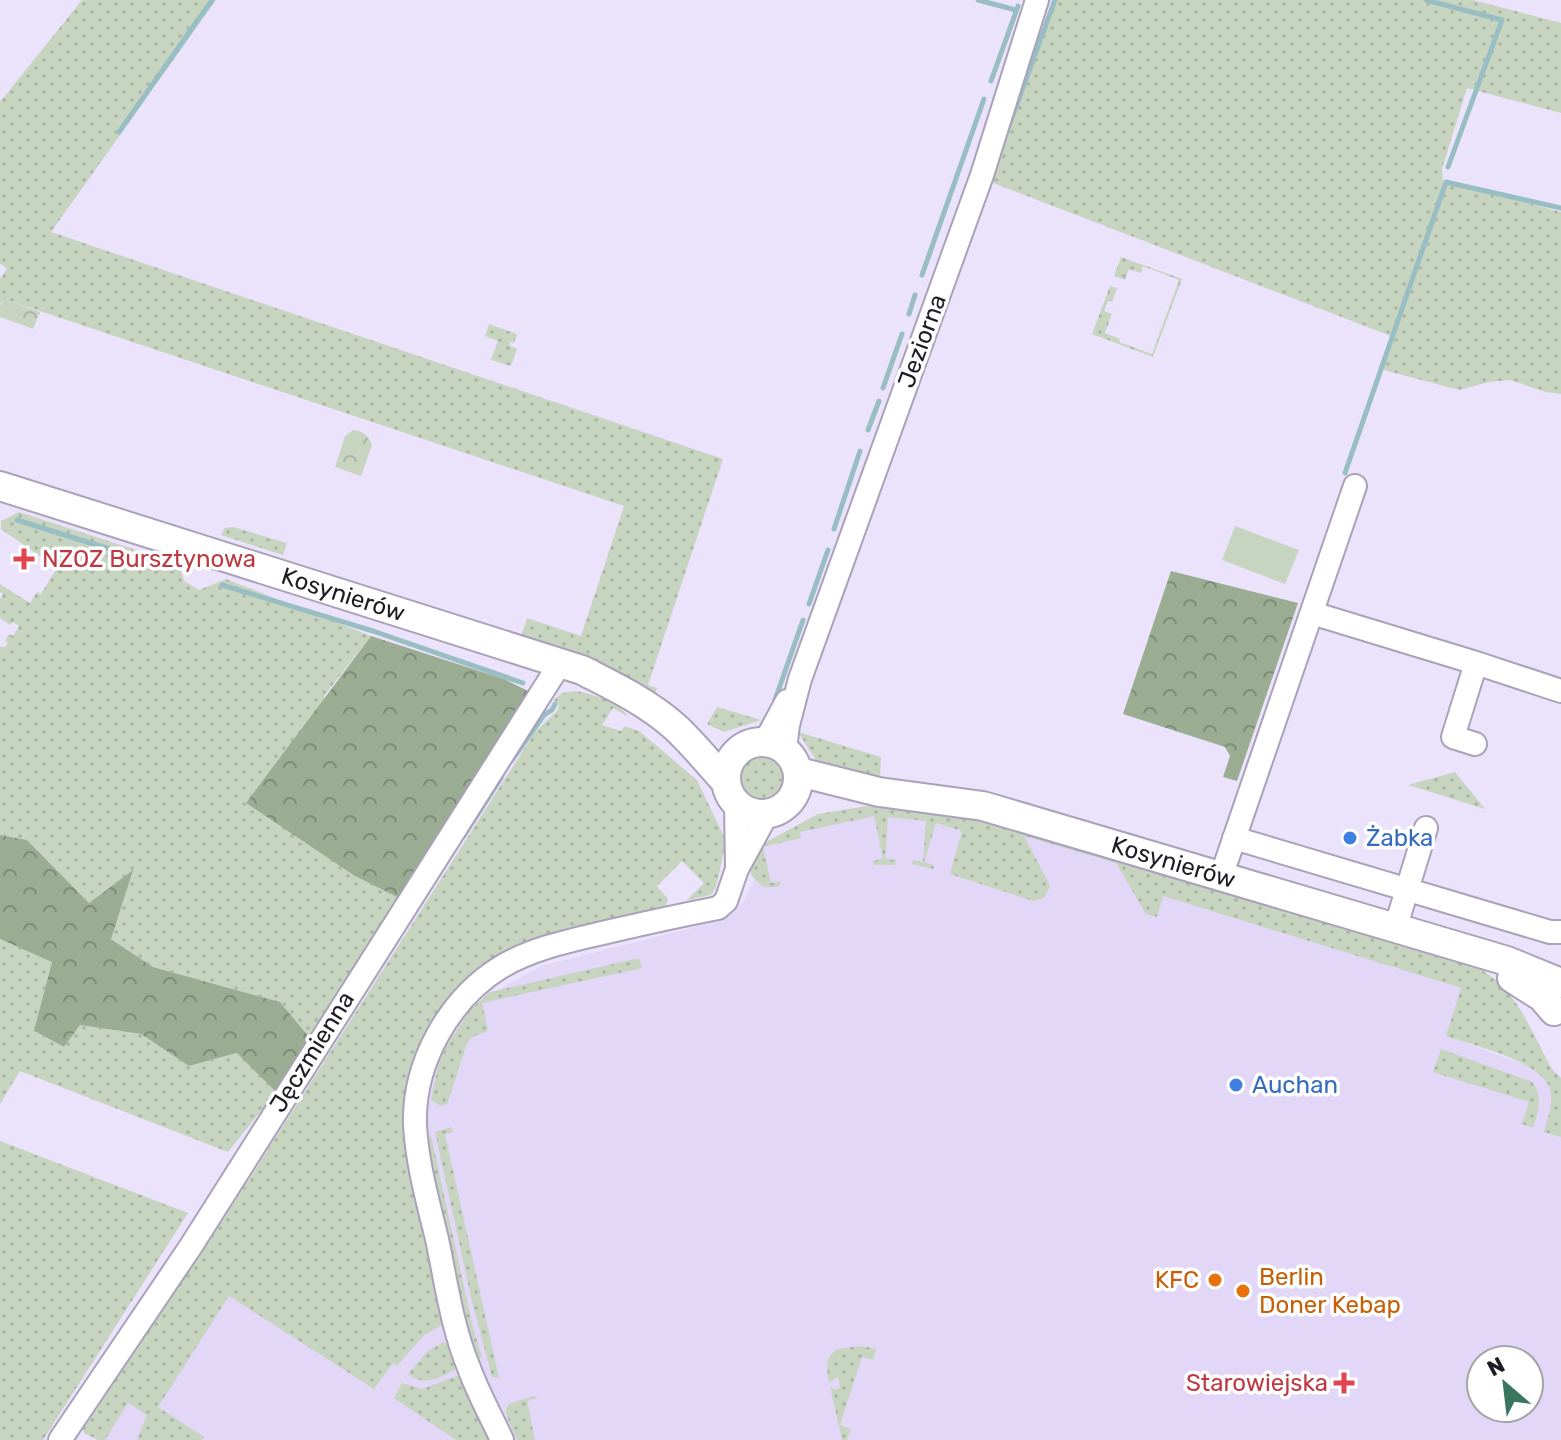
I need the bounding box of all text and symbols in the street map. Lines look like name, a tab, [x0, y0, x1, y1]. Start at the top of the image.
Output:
street label: Jeziorna	[892, 290, 952, 392]
place label: NZOZ Bursztynowa	[42, 545, 256, 573]
marker: NZOZ Bursztynowa	[13, 548, 35, 570]
street label: Kosynierów	[278, 562, 408, 627]
place label: Żabka	[1366, 824, 1433, 852]
marker: Żabka	[1341, 829, 1359, 847]
street label: Kosynierów	[1108, 831, 1239, 894]
street label: Jęczmienna	[264, 986, 360, 1118]
place label: Auchan	[1252, 1071, 1338, 1099]
marker: Auchan	[1227, 1076, 1245, 1094]
place label: Berlin Doner Kebap	[1259, 1263, 1401, 1319]
place label: KFC	[1155, 1266, 1199, 1294]
marker: KFC	[1206, 1271, 1224, 1289]
marker: Berlin Doner Kebap	[1234, 1282, 1252, 1300]
north arrow	[1465, 1344, 1545, 1424]
text: N	[1483, 1351, 1509, 1382]
place label: Starowiejska	[1186, 1369, 1328, 1397]
marker: Starowiejska	[1335, 1374, 1353, 1392]

